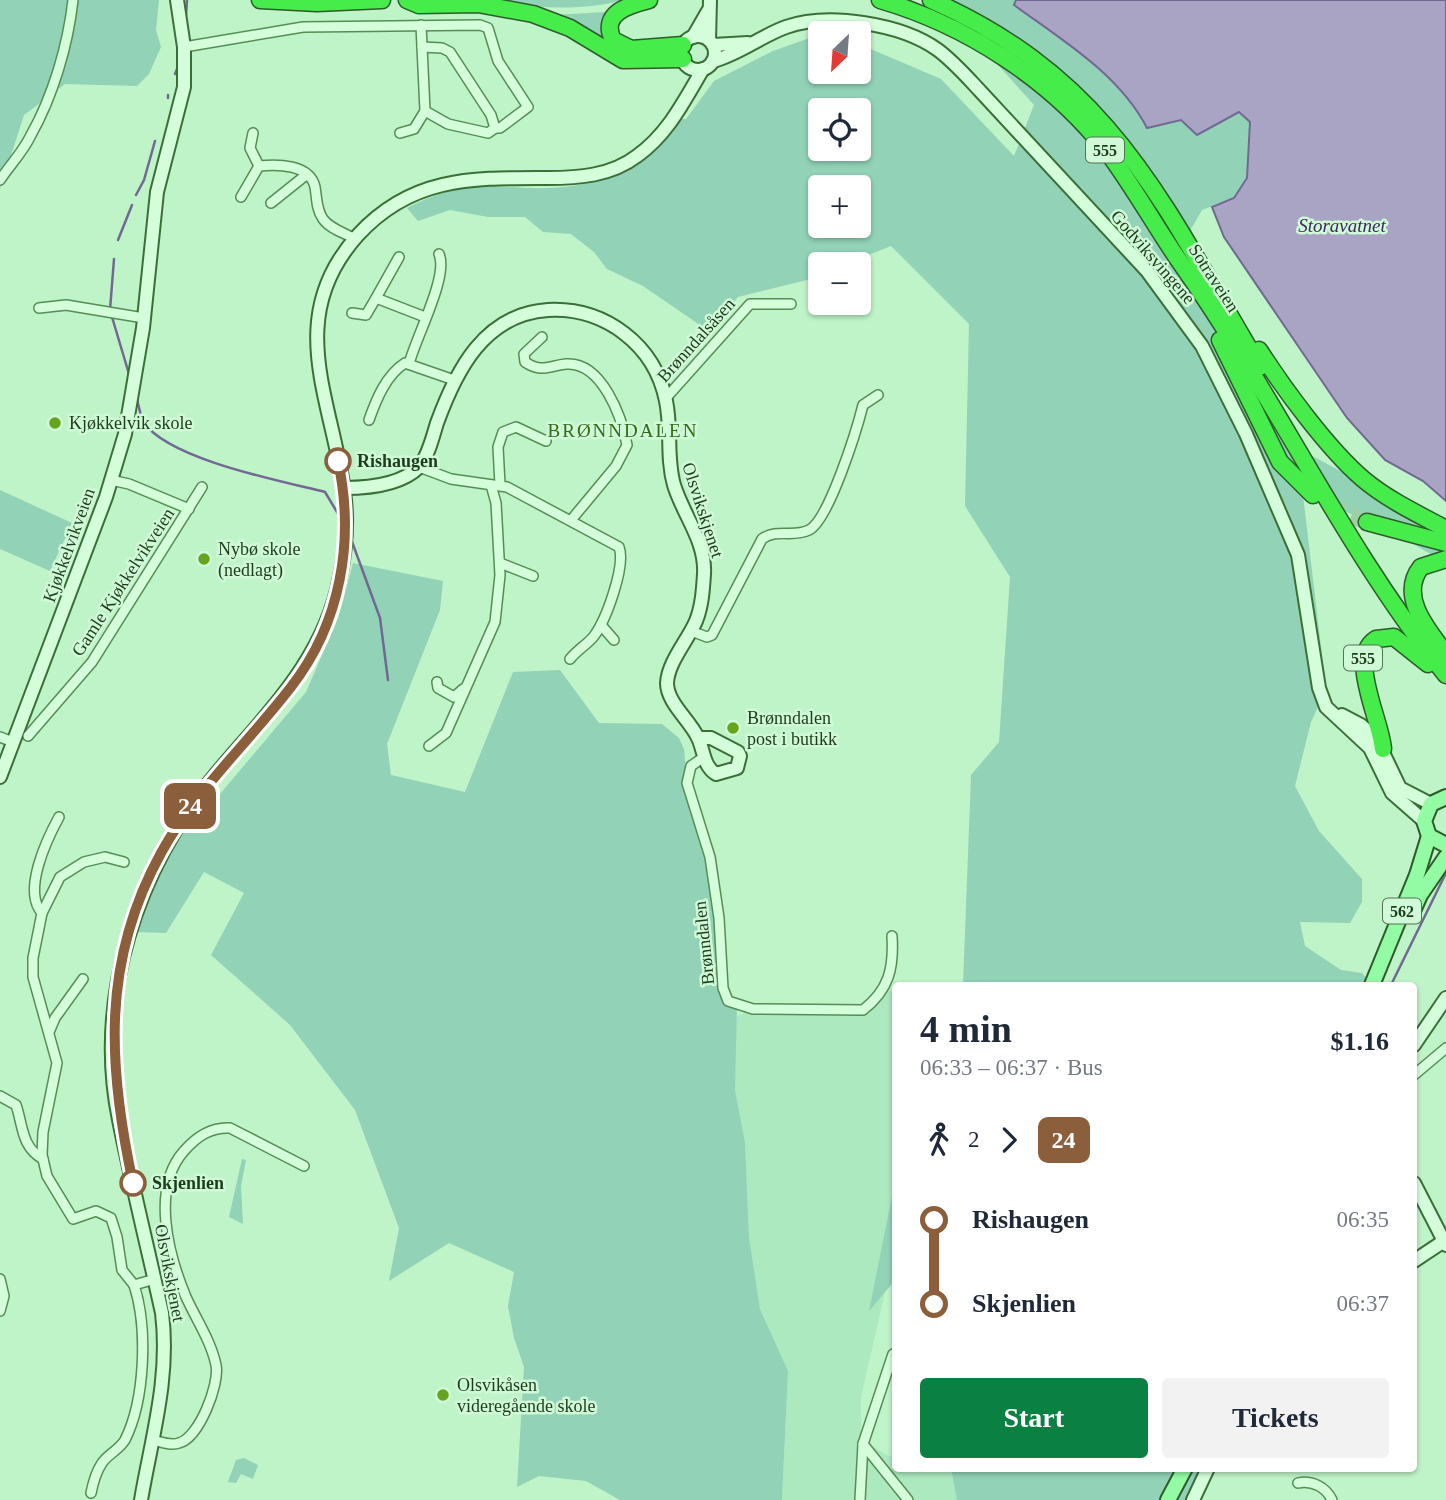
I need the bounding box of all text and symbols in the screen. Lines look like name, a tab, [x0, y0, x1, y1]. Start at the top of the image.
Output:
north arrow	[808, 21, 872, 84]
map controls	[808, 21, 871, 315]
button: locate	[808, 98, 871, 161]
road number: 555	[1086, 138, 1124, 162]
button: +	[808, 175, 871, 238]
street label: Godviksvingene	[1107, 206, 1199, 308]
water label: Storavatnet	[1298, 215, 1387, 236]
street label: Sotraveien	[1185, 240, 1243, 316]
button: −	[808, 252, 871, 315]
street label: Brønndalsåsen	[653, 294, 739, 386]
place label: Kjøkkelvik skole	[69, 413, 193, 433]
marker: Kjøkkelvik skole	[47, 415, 63, 431]
district label: BRØNNDALEN	[548, 420, 698, 441]
marker: Rishaugen	[325, 448, 351, 474]
place label: Rishaugen	[357, 451, 438, 471]
street label: Olsvikskjenet	[678, 460, 728, 560]
street label: Kjøkkelvikveien	[39, 485, 99, 605]
street label: Gamle Kjøkkelvikveien	[68, 504, 178, 660]
place label: Nybø skole (nedlagt)	[218, 539, 301, 581]
marker: Nybø skole (nedlagt)	[196, 551, 212, 567]
road number: 555	[1344, 646, 1382, 670]
place label: Brønndalen post i butikk	[747, 708, 837, 749]
marker: Brønndalen post i butikk	[725, 720, 741, 736]
line badge: 24	[158, 783, 221, 829]
text: 24	[178, 793, 202, 819]
road number: 562	[1383, 898, 1421, 923]
street label: Brønndalen	[690, 900, 718, 986]
text: 4 min	[920, 1008, 1012, 1050]
text: $1.16	[1331, 1027, 1389, 1056]
text: 06:33 – 06:37 · Bus	[920, 1055, 1103, 1080]
icon: walk	[920, 1121, 958, 1159]
icon: forward	[990, 1121, 1028, 1159]
text: 2	[968, 1127, 980, 1152]
text: 24	[1052, 1127, 1076, 1153]
marker: Skjenlien	[120, 1170, 146, 1196]
place label: Skjenlien	[152, 1173, 224, 1193]
text: Rishaugen	[972, 1205, 1089, 1234]
text: 06:35	[1337, 1207, 1389, 1232]
street label: Olsvikskjenet	[151, 1223, 189, 1323]
text: Skjenlien	[972, 1289, 1076, 1318]
text: 06:37	[1337, 1291, 1389, 1316]
place label: Olsvikåsen videregående skole	[457, 1375, 595, 1416]
button: Start	[920, 1378, 1148, 1458]
button: Tickets	[1162, 1378, 1389, 1458]
marker: Olsvikåsen videregående skole	[435, 1387, 451, 1403]

